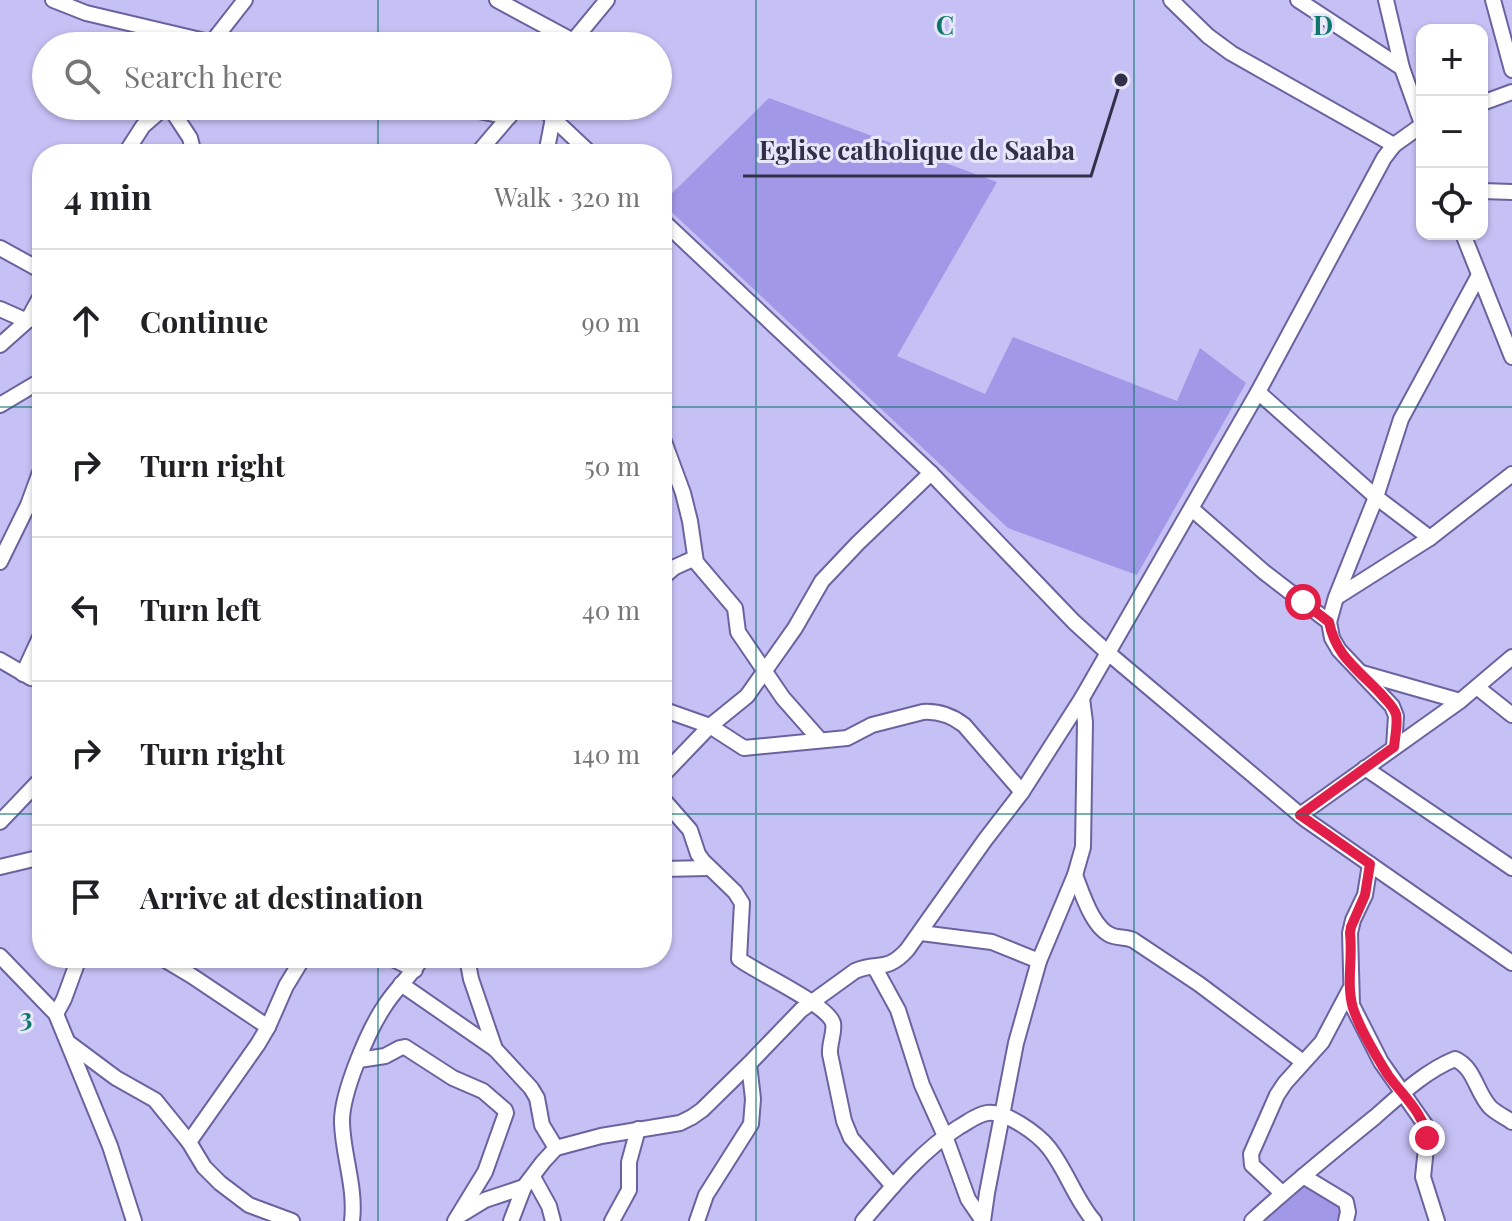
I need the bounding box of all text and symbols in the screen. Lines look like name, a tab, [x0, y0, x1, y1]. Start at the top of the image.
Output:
text: C	[936, 7, 954, 42]
text: D	[1313, 7, 1333, 42]
map controls	[1416, 24, 1488, 240]
button: +	[1416, 24, 1488, 96]
search box	[32, 32, 672, 120]
icon: search	[60, 54, 104, 98]
text: Search here	[124, 56, 283, 96]
button: −	[1416, 96, 1488, 168]
callout: Eglise catholique de Saaba	[743, 126, 1091, 176]
text: Eglise catholique de Saaba	[759, 132, 1076, 167]
button: locate	[1416, 168, 1488, 240]
text: 4 min	[64, 173, 152, 219]
text: Walk · 320 m	[494, 179, 640, 214]
icon: ahead	[64, 299, 108, 343]
text: Continue	[140, 301, 268, 341]
text: 90 m	[582, 304, 640, 339]
icon: right	[64, 443, 108, 487]
text: Turn right	[140, 445, 285, 485]
text: 50 m	[584, 448, 640, 483]
route start	[1285, 584, 1321, 620]
icon: left	[64, 587, 108, 631]
text: Turn left	[140, 589, 261, 629]
text: 40 m	[582, 592, 640, 627]
icon: right	[64, 731, 108, 775]
text: Turn right	[140, 733, 285, 773]
text: 140 m	[572, 736, 640, 771]
icon: arrive	[64, 875, 108, 919]
text: Arrive at destination	[140, 877, 423, 917]
text: 3	[20, 999, 32, 1034]
route end	[1409, 1120, 1445, 1156]

